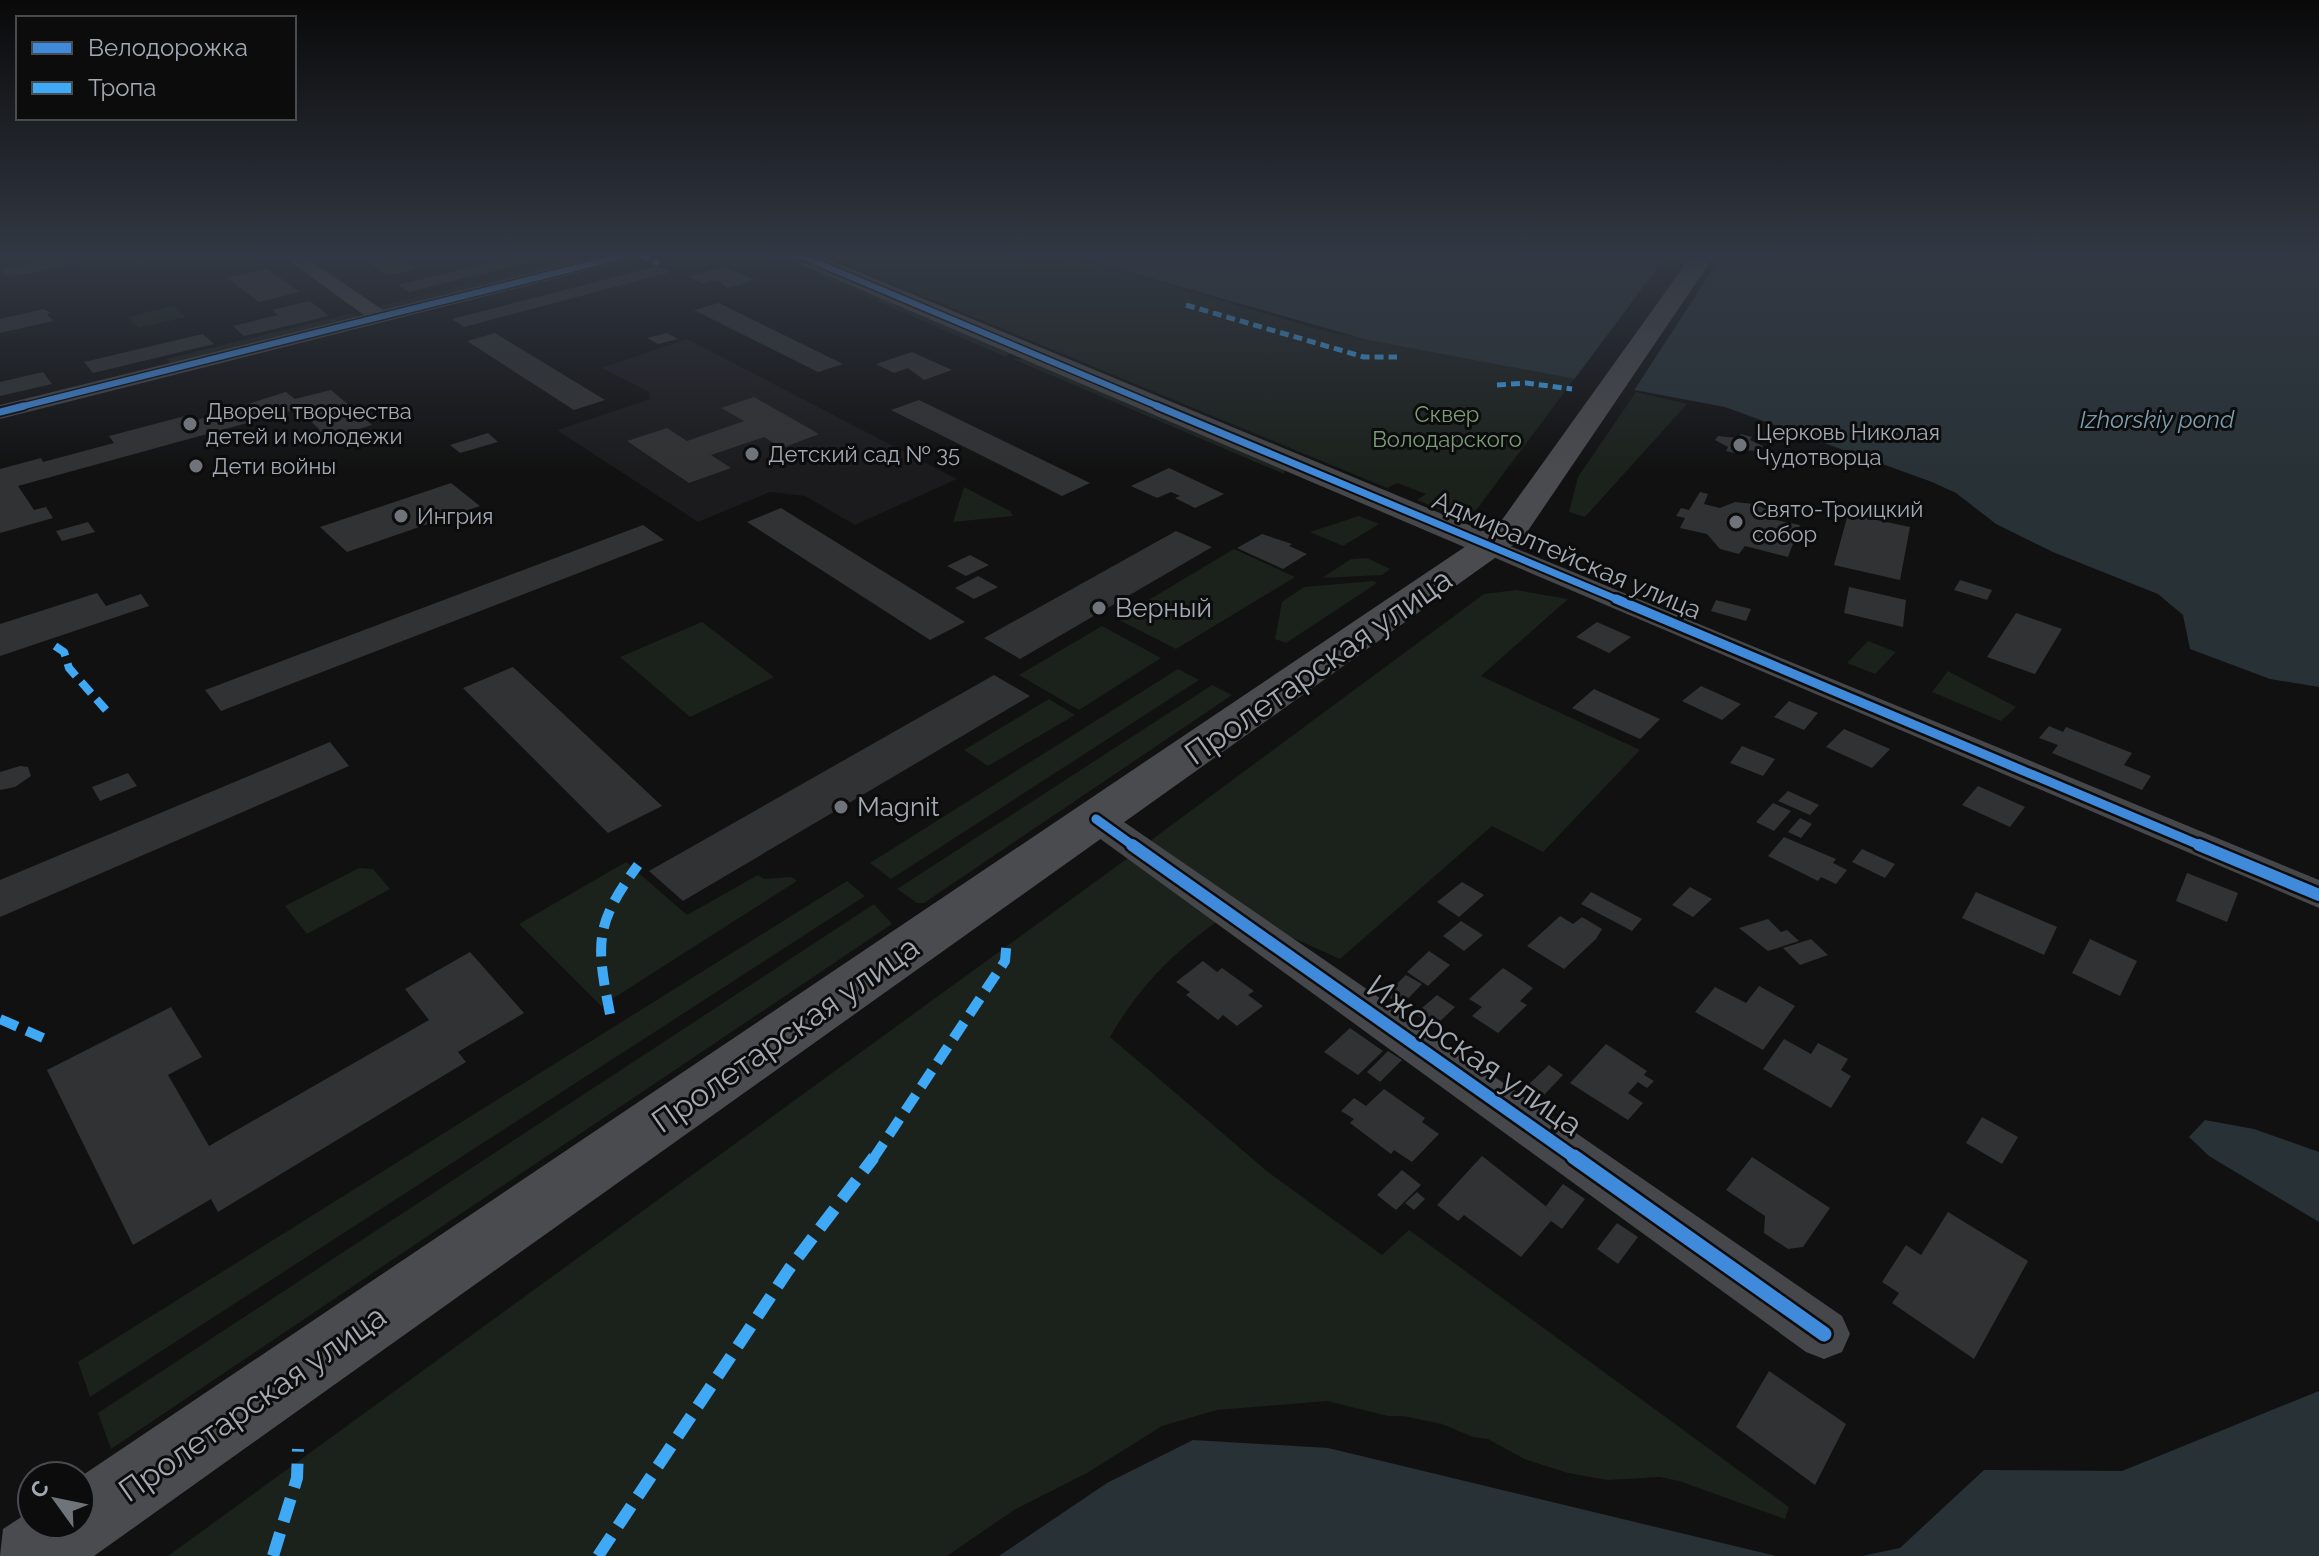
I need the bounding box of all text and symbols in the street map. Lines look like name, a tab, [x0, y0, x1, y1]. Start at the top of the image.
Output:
legend	[16, 16, 296, 120]
text: Велодорожка	[88, 33, 248, 62]
text: Тропа	[88, 73, 156, 102]
place label: Дворец творчества детей и молодежи	[206, 398, 412, 449]
park label: Сквер Володарского	[1372, 401, 1522, 452]
water label: Izhorskiy pond	[2080, 405, 2235, 434]
marker: Дворец творчества детей и молодежи	[181, 415, 199, 433]
place label: Церковь Николая Чудотворца	[1756, 419, 1940, 470]
marker: Церковь Николая Чудотворца	[1731, 436, 1749, 454]
place label: Детский сад № 35	[768, 441, 960, 467]
marker: Детский сад № 35	[743, 445, 761, 463]
place label: Дети войны	[212, 453, 336, 479]
marker: Дети войны	[187, 457, 205, 475]
street label: Адмиралтейская улица	[1428, 485, 1706, 625]
place label: Свято-Троицкий собор	[1752, 496, 1923, 547]
place label: Ингрия	[417, 503, 494, 529]
marker: Ингрия	[392, 507, 410, 525]
marker: Свято-Троицкий собор	[1727, 513, 1745, 531]
street label: Пролетарская улица	[1178, 560, 1458, 772]
place label: Верный	[1115, 593, 1212, 623]
marker: Верный	[1090, 599, 1108, 617]
place label: Magnit	[857, 792, 940, 822]
marker: Magnit	[832, 798, 850, 816]
street label: Пролетарская улица	[645, 928, 925, 1140]
street label: Ижорская улица	[1360, 967, 1590, 1143]
street label: Пролетарская улица	[112, 1297, 392, 1509]
north arrow	[16, 1460, 96, 1540]
text: С	[24, 1476, 54, 1503]

